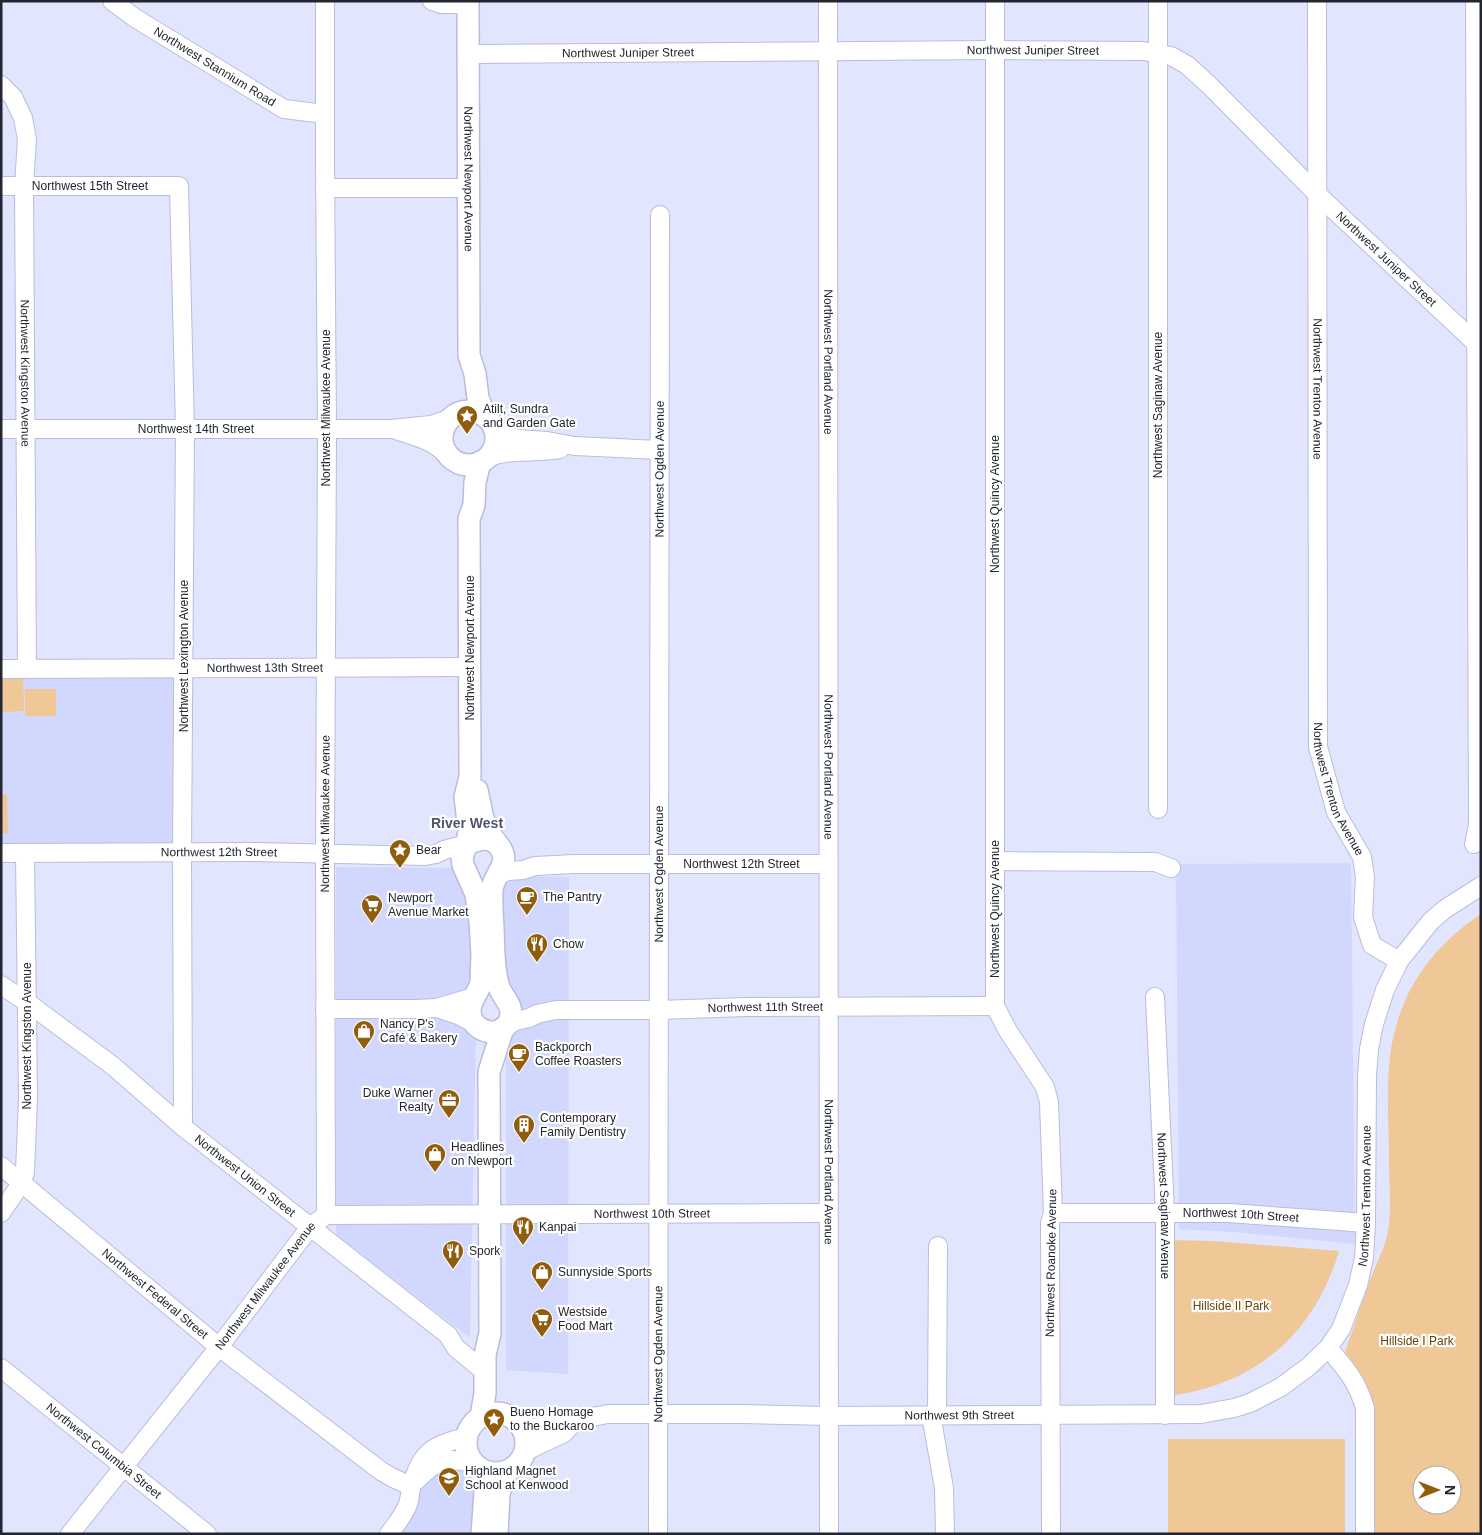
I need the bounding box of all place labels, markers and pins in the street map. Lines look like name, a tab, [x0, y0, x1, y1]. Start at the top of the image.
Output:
place label: Atilt, Sundra and Garden Gate	[483, 402, 576, 430]
place icon: Atilt, Sundra and Garden Gate	[455, 404, 479, 435]
place icon: Bear	[388, 838, 412, 869]
place label: Bear	[416, 843, 441, 857]
cafe icon: The Pantry	[515, 885, 539, 916]
place label: The Pantry	[543, 890, 602, 904]
place label: Newport Avenue Market	[388, 891, 469, 919]
supermarket icon: Newport Avenue Market	[360, 893, 384, 924]
restaurant icon: Chow	[525, 932, 549, 963]
place label: Chow	[553, 937, 584, 951]
place label: Nancy P's Café & Bakery	[380, 1017, 457, 1045]
shop icon: Nancy P's Café & Bakery	[352, 1019, 376, 1050]
place label: Backporch Coffee Roasters	[535, 1040, 622, 1068]
cafe icon: Backporch Coffee Roasters	[507, 1042, 531, 1073]
place label: Duke Warner Realty	[363, 1086, 433, 1114]
office icon: Duke Warner Realty	[437, 1088, 461, 1119]
place label: Contemporary Family Dentistry	[540, 1111, 626, 1139]
building icon: Contemporary Family Dentistry	[512, 1113, 536, 1144]
place label: Headlines on Newport	[451, 1140, 513, 1168]
shop icon: Headlines on Newport	[423, 1142, 447, 1173]
restaurant icon: Kanpai	[511, 1215, 535, 1246]
place label: Kanpai	[539, 1220, 576, 1234]
restaurant icon: Spork	[441, 1239, 465, 1270]
place label: Spork	[469, 1244, 501, 1258]
shop icon: Sunnyside Sports	[530, 1260, 554, 1291]
place label: Sunnyside Sports	[558, 1265, 652, 1279]
place label: Westside Food Mart	[558, 1305, 613, 1333]
supermarket icon: Westside Food Mart	[530, 1307, 554, 1338]
place label: Bueno Homage to the Buckaroo	[510, 1405, 594, 1433]
place icon: Bueno Homage to the Buckaroo	[482, 1407, 506, 1438]
place label: Highland Magnet School at Kenwood	[465, 1464, 568, 1492]
school or university icon: Highland Magnet School at Kenwood	[437, 1466, 461, 1497]

